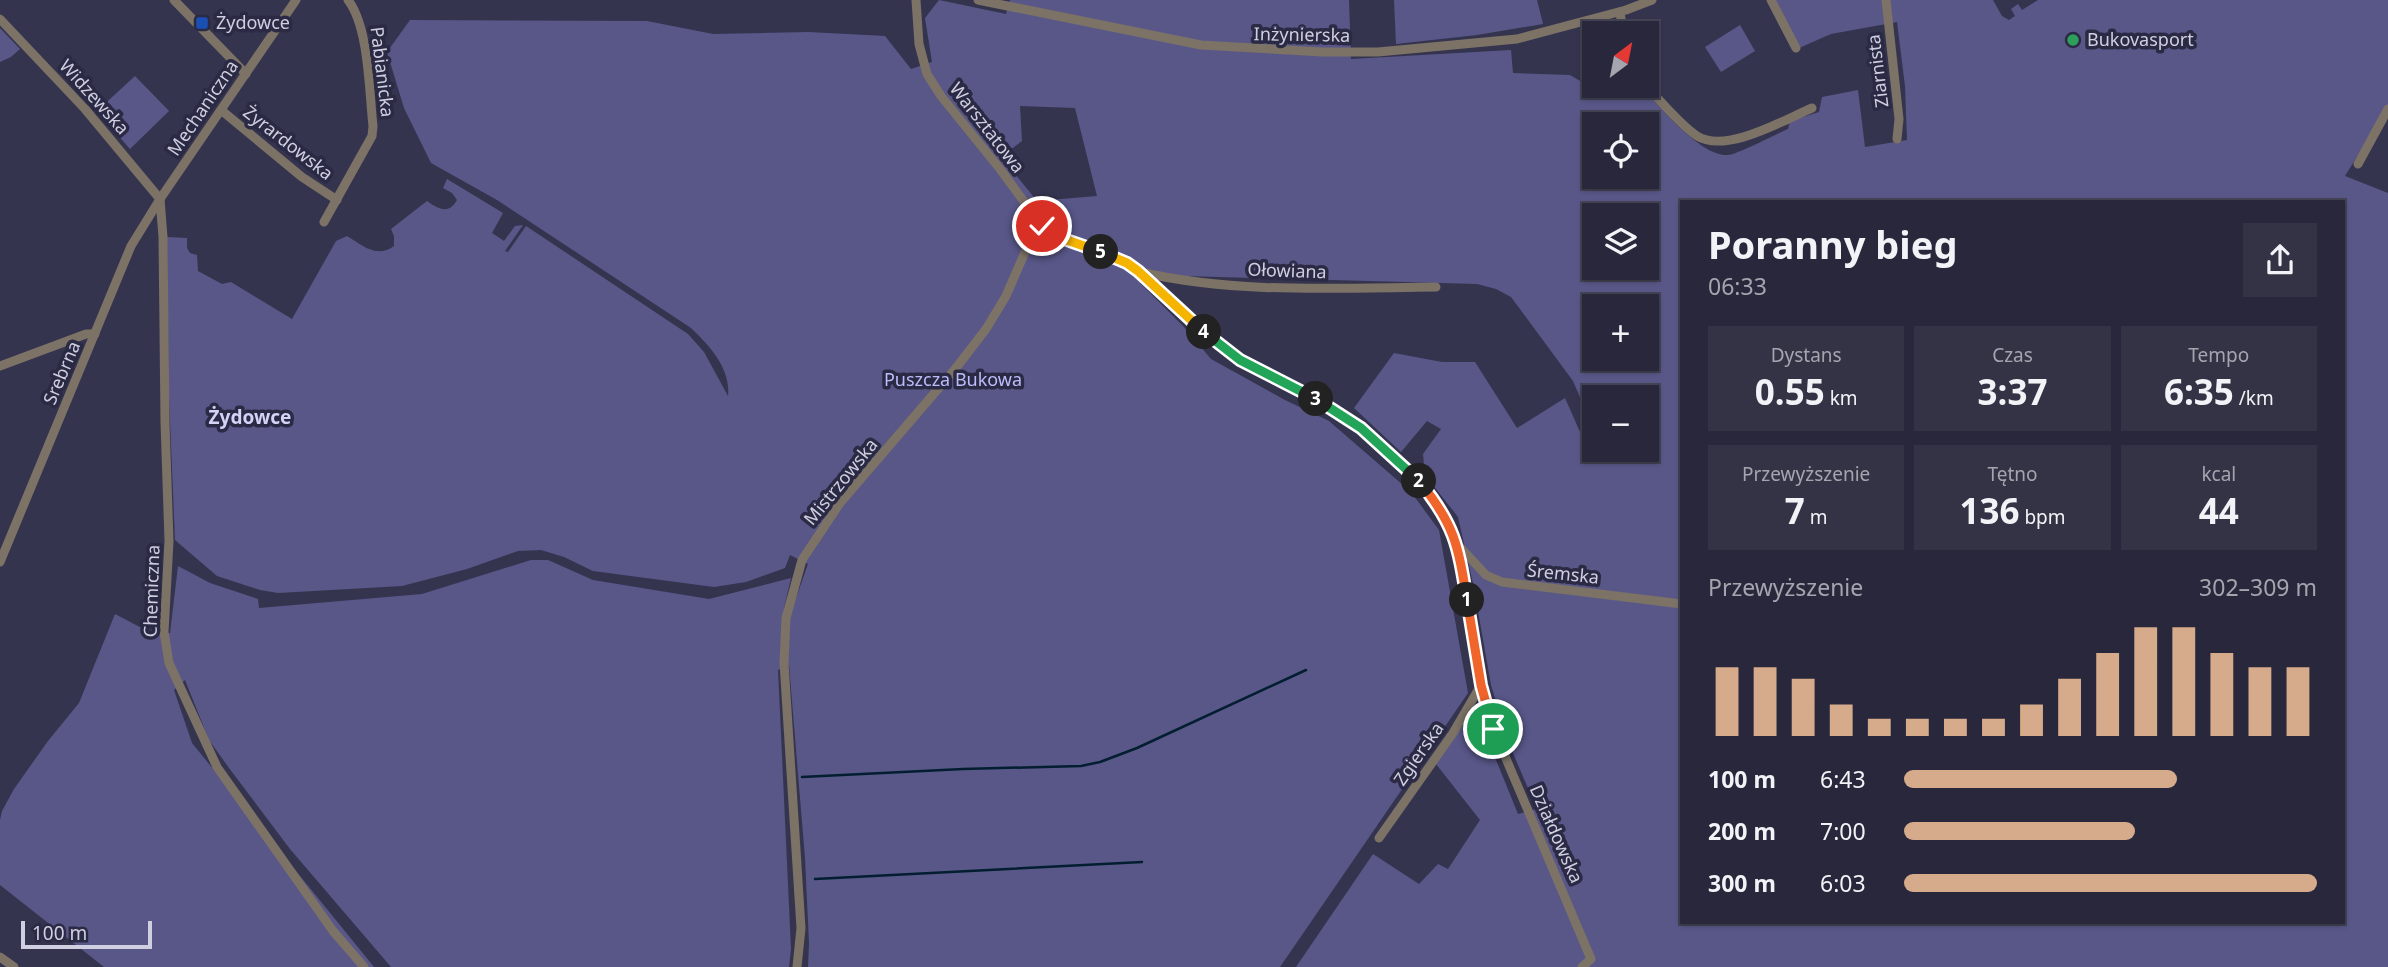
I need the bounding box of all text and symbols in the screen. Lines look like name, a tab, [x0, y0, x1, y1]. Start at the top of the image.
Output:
place label: Żydowce	[216, 10, 290, 34]
marker: Żydowce	[194, 15, 210, 31]
street label: Inżynierska	[1254, 21, 1351, 47]
north arrow	[1582, 21, 1659, 98]
map controls	[1582, 21, 1659, 462]
street label: Pabianicka	[366, 25, 400, 118]
place label: Bukovasport	[2087, 27, 2194, 51]
marker: Bukovasport	[2065, 32, 2081, 48]
street label: Ziarnista	[1861, 33, 1893, 109]
street label: Widzewska	[55, 54, 135, 139]
street label: Mechaniczna	[161, 55, 243, 160]
street label: Warsztatowa	[945, 77, 1031, 178]
street label: Żyrardowska	[239, 100, 338, 185]
button: locate	[1582, 112, 1659, 189]
pin	[1012, 196, 1072, 256]
button: layers	[1582, 203, 1659, 280]
icon: check	[1023, 207, 1061, 245]
text: Poranny bieg	[1708, 218, 1957, 270]
button: share	[2243, 223, 2317, 297]
pin: 5	[1084, 234, 1118, 270]
text: 5	[1095, 238, 1106, 264]
street label: Ołowiana	[1247, 257, 1327, 283]
text: 06:33	[1708, 270, 1767, 302]
button: +	[1582, 294, 1659, 371]
pin: 4	[1186, 314, 1222, 350]
text: 4	[1198, 318, 1209, 344]
street label: Srebrna	[37, 337, 85, 408]
text: Dystans	[1771, 342, 1842, 368]
text: Czas	[1992, 342, 2033, 368]
text: Tempo	[2188, 342, 2249, 368]
park label: Puszcza Bukowa	[884, 367, 1022, 391]
text: 0.55	[1755, 368, 1825, 415]
text: 3:37	[1978, 368, 2047, 415]
text: 6:35	[2164, 368, 2234, 415]
pin: 3	[1298, 382, 1334, 416]
text: 3	[1310, 385, 1321, 411]
button: −	[1582, 385, 1659, 462]
text: km	[1825, 385, 1858, 411]
text: /km	[2234, 385, 2274, 411]
district label: Żydowce	[209, 404, 291, 430]
street label: Mistrzowska	[798, 433, 883, 530]
text: Przewyższenie	[1742, 461, 1870, 487]
text: Tętno	[1987, 461, 2038, 487]
text: kcal	[2201, 461, 2236, 487]
pin: 2	[1402, 463, 1436, 498]
text: 2	[1413, 467, 1424, 493]
text: 7	[1785, 487, 1805, 534]
text: 136	[1959, 487, 2019, 534]
text: 44	[2199, 487, 2239, 534]
text: m	[1805, 504, 1828, 530]
text: bpm	[2019, 504, 2066, 530]
street label: Chemiczna	[137, 544, 165, 638]
street label: Śremska	[1526, 557, 1600, 589]
text: Przewyższenie	[1708, 571, 1863, 603]
text: 302–309 m	[2199, 571, 2317, 603]
pin: 1	[1450, 582, 1484, 618]
text: 1	[1461, 586, 1472, 612]
pin	[1463, 699, 1523, 759]
icon: arrive	[1474, 710, 1512, 748]
street label: Zgierska	[1388, 717, 1449, 790]
text: 100 m	[1708, 763, 1776, 795]
text: 6:43	[1820, 763, 1866, 795]
street label: Działdowska	[1525, 781, 1589, 886]
text: 200 m	[1708, 815, 1776, 847]
text: 7:00	[1820, 815, 1866, 847]
text: 300 m	[1708, 867, 1776, 899]
text: 6:03	[1820, 867, 1866, 899]
scale bar	[21, 918, 152, 950]
text: 100 m	[32, 920, 87, 946]

